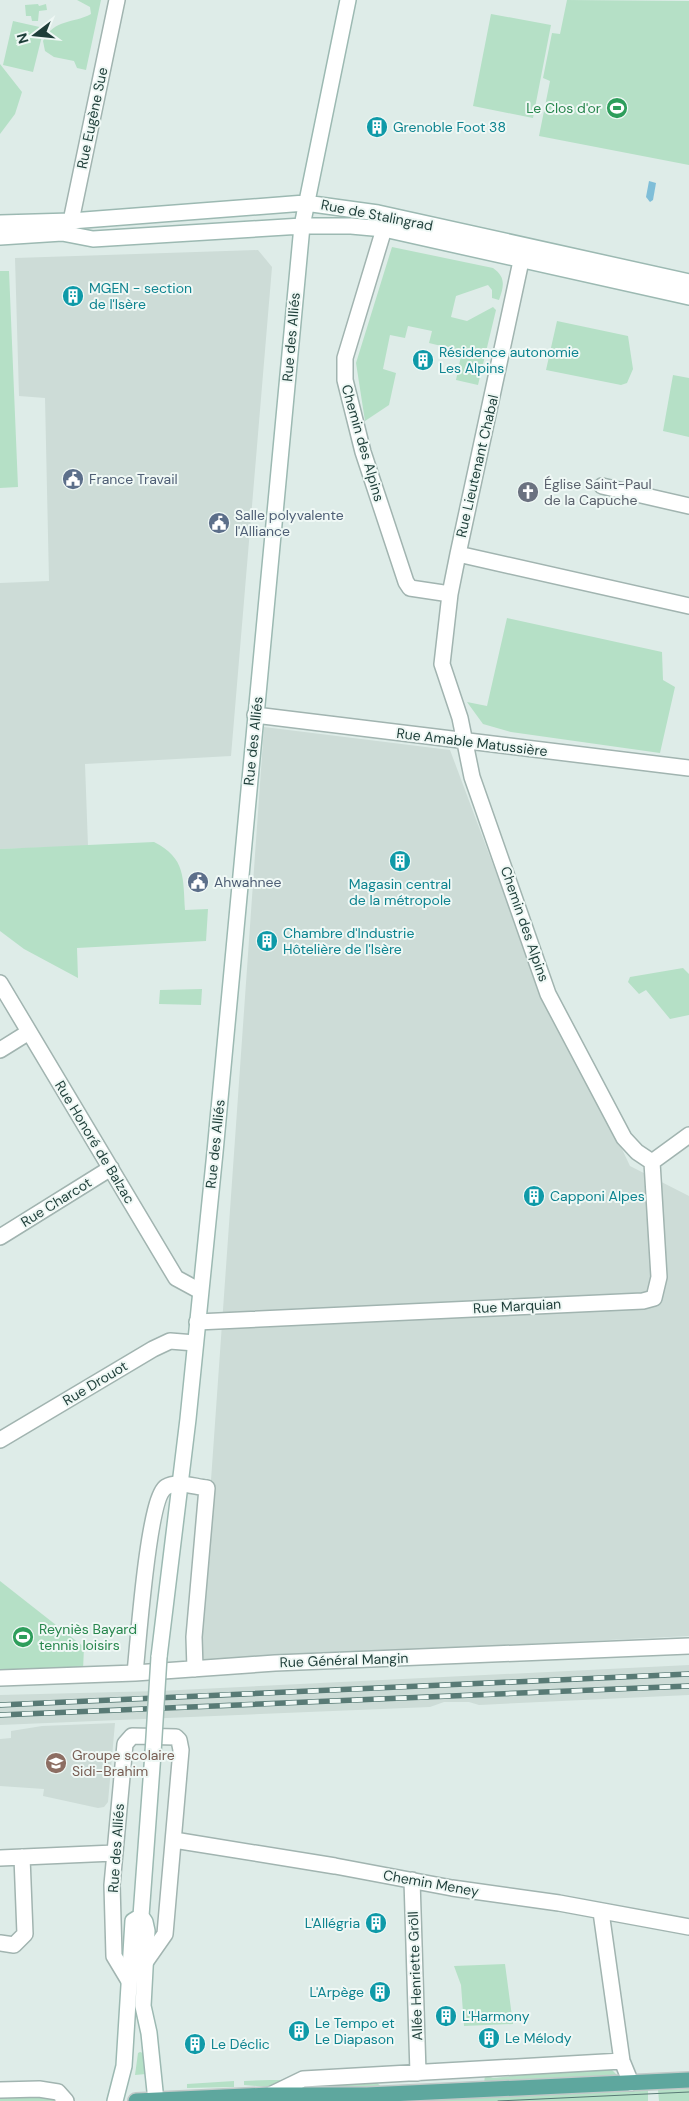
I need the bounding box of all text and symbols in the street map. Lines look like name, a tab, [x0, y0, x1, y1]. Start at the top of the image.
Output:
north arrow	[10, 10, 60, 60]
text: N	[12, 31, 33, 46]
street label: Rue Eugène Sue	[72, 66, 112, 170]
sports icon: Le Clos d'or	[605, 96, 629, 120]
place label: Le Clos d'or	[526, 99, 601, 117]
building icon: Grenoble Foot 38	[365, 115, 389, 139]
place label: Grenoble Foot 38	[393, 118, 506, 136]
street label: Rue de Stalingrad	[320, 195, 434, 235]
place label: MGEN - section de l'Isère	[89, 279, 192, 313]
building icon: MGEN - section de l'Isère	[61, 284, 85, 308]
street label: Rue des Alliés	[278, 292, 304, 382]
place label: Résidence autonomie Les Alpins	[439, 343, 579, 377]
building icon: Résidence autonomie Les Alpins	[411, 348, 435, 372]
street label: Chemin des Alpins	[338, 382, 388, 504]
street label: Rue Lieutenant Chabal	[452, 393, 502, 539]
public building icon: France Travail	[61, 467, 85, 491]
place label: France Travail	[89, 470, 178, 488]
place label: Église Saint-Paul de la Capuche	[544, 475, 652, 509]
church icon: Église Saint-Paul de la Capuche	[516, 480, 540, 504]
place label: Salle polyvalente l'Alliance	[235, 506, 344, 540]
public building icon: Salle polyvalente l'Alliance	[207, 511, 231, 535]
street label: Rue des Alliés	[239, 696, 267, 786]
street label: Rue Amable Matussière	[396, 724, 549, 760]
building icon: Magasin central de la métropole	[388, 849, 412, 873]
street label: Chemin des Alpins	[497, 864, 553, 984]
public building icon: Ahwahnee	[186, 870, 210, 894]
place label: Ahwahnee	[214, 873, 281, 891]
place label: Magasin central de la métropole	[349, 875, 451, 909]
place label: Chambre d'Industrie Hôtelière de l'Isère	[283, 924, 414, 958]
building icon: Chambre d'Industrie Hôtelière de l'Isère	[255, 929, 279, 953]
street label: Rue Honoré de Balzac	[51, 1077, 139, 1207]
street label: Rue des Alliés	[201, 1099, 229, 1189]
street label: Rue Charcot	[17, 1173, 95, 1231]
building icon: Capponi Alpes	[522, 1184, 546, 1208]
place label: Capponi Alpes	[550, 1187, 645, 1205]
street label: Rue Marquian	[473, 1295, 561, 1317]
street label: Rue Drouot	[59, 1357, 131, 1409]
place label: Reyniès Bayard tennis loisirs	[39, 1620, 137, 1654]
sports icon: Reyniès Bayard tennis loisirs	[11, 1625, 35, 1649]
street label: Rue Général Mangin	[279, 1649, 409, 1671]
place label: Groupe scolaire Sidi-Brahim	[72, 1746, 175, 1780]
school or university icon: Groupe scolaire Sidi-Brahim	[44, 1751, 68, 1775]
street label: Rue des Alliés	[104, 1803, 128, 1893]
street label: Chemin Meney	[382, 1866, 480, 1900]
building icon: L'Allégria	[364, 1911, 388, 1935]
street label: Allée Henriette Gröll	[404, 1911, 426, 2041]
place label: L'Allégria	[305, 1914, 360, 1932]
building icon: L'Arpège	[368, 1980, 392, 2004]
place label: L'Arpège	[309, 1983, 364, 2001]
building icon: L'Harmony	[434, 2004, 458, 2028]
place label: L'Harmony	[462, 2007, 530, 2025]
place label: Le Tempo et Le Diapason	[315, 2014, 395, 2048]
building icon: Le Tempo et Le Diapason	[287, 2019, 311, 2043]
building icon: Le Mélody	[477, 2026, 501, 2050]
place label: Le Mélody	[505, 2029, 572, 2047]
building icon: Le Déclic	[183, 2032, 207, 2056]
place label: Le Déclic	[211, 2035, 270, 2053]

